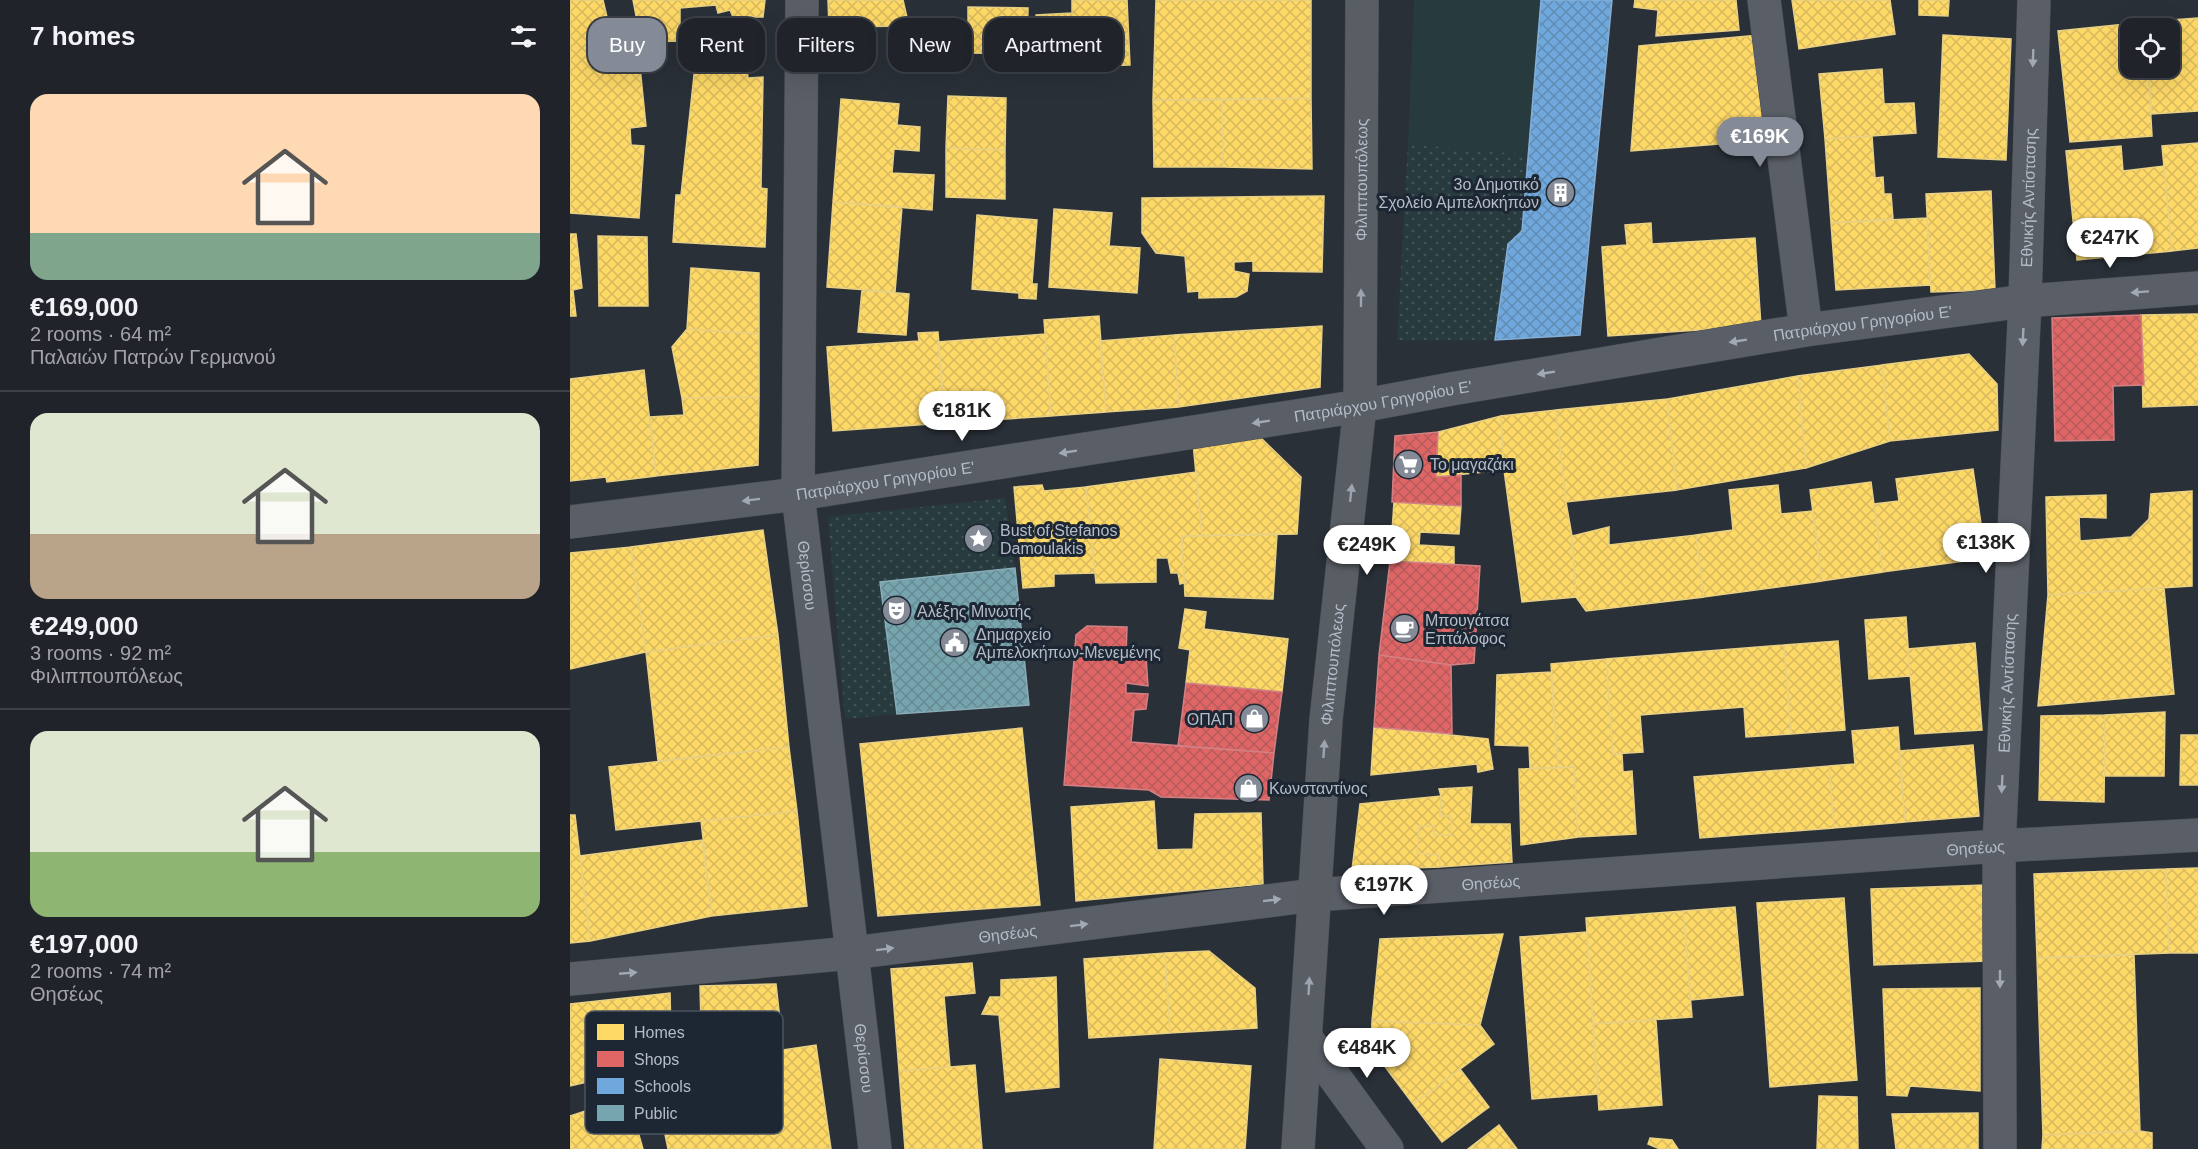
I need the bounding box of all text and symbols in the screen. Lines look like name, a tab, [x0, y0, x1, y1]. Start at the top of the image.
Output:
chip: Buy	[588, 18, 666, 72]
chip: Rent	[678, 18, 765, 72]
chip: Filters	[777, 18, 876, 72]
chip: New	[888, 18, 972, 72]
chip: Apartment	[984, 18, 1123, 72]
map controls	[2120, 18, 2180, 78]
button: locate	[2120, 18, 2180, 78]
icon: filters	[507, 20, 540, 53]
text: 7 homes	[30, 21, 136, 51]
one-way arrow	[2028, 49, 2037, 68]
pin: €169K	[1718, 117, 1802, 168]
street label: Φιλιππουπόλεως	[1352, 118, 1370, 241]
text: €169K	[1731, 125, 1789, 147]
street label: Εθνικής Αντίστασης	[2018, 127, 2039, 268]
icon: home	[231, 133, 339, 241]
place label: 3ο Δημοτικό Σχολείο Αμπελοκήπων	[1378, 176, 1539, 211]
building icon: 3ο Δημοτικό Σχολείο Αμπελοκήπων	[1544, 177, 1576, 209]
pin: €247K	[2068, 218, 2152, 269]
text: €247K	[2081, 226, 2139, 248]
one-way arrow	[2130, 287, 2149, 297]
one-way arrow	[1356, 289, 1366, 308]
text: €169,000	[30, 292, 138, 322]
street label: Πατριάρχου Γρηγορίου Ε'	[1772, 302, 1953, 344]
text: 2 rooms · 64 m²	[30, 323, 171, 345]
one-way arrow	[2019, 328, 2028, 347]
one-way arrow	[1729, 337, 1748, 346]
text: Παλαιών Πατρών Γερμανού	[30, 346, 276, 368]
one-way arrow	[1536, 369, 1555, 378]
street label: Πατριάρχου Γρηγορίου Ε'	[1293, 377, 1473, 425]
pin: €181K	[920, 391, 1004, 442]
text: €181K	[933, 399, 991, 421]
one-way arrow	[1252, 417, 1271, 426]
one-way arrow	[1059, 447, 1078, 456]
supermarket icon: Το μαγαζάκι	[1393, 448, 1425, 480]
icon: home	[231, 452, 339, 560]
place label: Το μαγαζάκι	[1430, 456, 1514, 474]
street label: Πατριάρχου Γρηγορίου Ε'	[795, 458, 976, 503]
one-way arrow	[1346, 483, 1356, 502]
one-way arrow	[742, 495, 761, 504]
place label: Bust of Stefanos Damoulakis	[1000, 522, 1117, 557]
place icon: Bust of Stefanos Damoulakis	[963, 523, 995, 555]
pin: €138K	[1944, 523, 2028, 574]
pin: €249K	[1325, 525, 1409, 576]
text: €138K	[1957, 531, 2015, 553]
text: €249K	[1338, 533, 1396, 555]
street label: Θερίσσου	[795, 540, 820, 611]
theatre icon: Αλέξης Μινωτής	[880, 595, 912, 627]
street label: Φιλιππουπόλεως	[1317, 602, 1347, 726]
place label: Αλέξης Μινωτής	[917, 603, 1031, 621]
text: €249,000	[30, 611, 138, 641]
place label: Μπουγάτσα Επτάλοφος	[1425, 612, 1509, 647]
cafe icon: Μπουγάτσα Επτάλοφος	[1388, 613, 1420, 645]
street label: Εθνικής Αντίστασης	[1995, 613, 2019, 753]
place label: Δημαρχείο Αμπελοκήπων-Μενεμένης	[976, 626, 1161, 661]
public building icon: Δημαρχείο Αμπελοκήπων-Μενεμένης	[939, 627, 971, 659]
text: 3 rooms · 92 m²	[30, 642, 171, 664]
text: Φιλιππουπόλεως	[30, 665, 183, 687]
shop icon: ΟΠΑΠ	[1238, 703, 1270, 735]
place label: ΟΠΑΠ	[1187, 711, 1233, 728]
one-way arrow	[1319, 740, 1328, 759]
icon: home	[231, 770, 339, 878]
shop icon: Κωνσταντίνος	[1232, 772, 1264, 804]
one-way arrow	[1998, 774, 2007, 793]
place label: Κωνσταντίνος	[1269, 780, 1368, 797]
street label: Θησέως	[1946, 837, 2005, 858]
pin: €197K	[1342, 865, 1426, 916]
street label: Θησέως	[1461, 872, 1521, 893]
text: €197K	[1355, 873, 1413, 895]
one-way arrow	[1263, 896, 1282, 905]
one-way arrow	[1069, 920, 1088, 929]
street label: Θησέως	[977, 921, 1038, 946]
text: €197,000	[30, 929, 138, 959]
one-way arrow	[876, 944, 895, 954]
text: 2 rooms · 74 m²	[30, 960, 171, 982]
one-way arrow	[619, 968, 638, 978]
one-way arrow	[1995, 969, 2005, 988]
one-way arrow	[1304, 976, 1313, 995]
text: Θησέως	[30, 983, 103, 1005]
legend	[585, 1011, 783, 1134]
street label: Θερίσσου	[852, 1023, 877, 1094]
text: Homes	[634, 1024, 685, 1041]
pin: €484K	[1325, 1028, 1409, 1079]
text: €484K	[1338, 1036, 1396, 1058]
text: Shops	[634, 1051, 679, 1068]
text: Schools	[634, 1078, 691, 1095]
text: Public	[634, 1105, 678, 1122]

